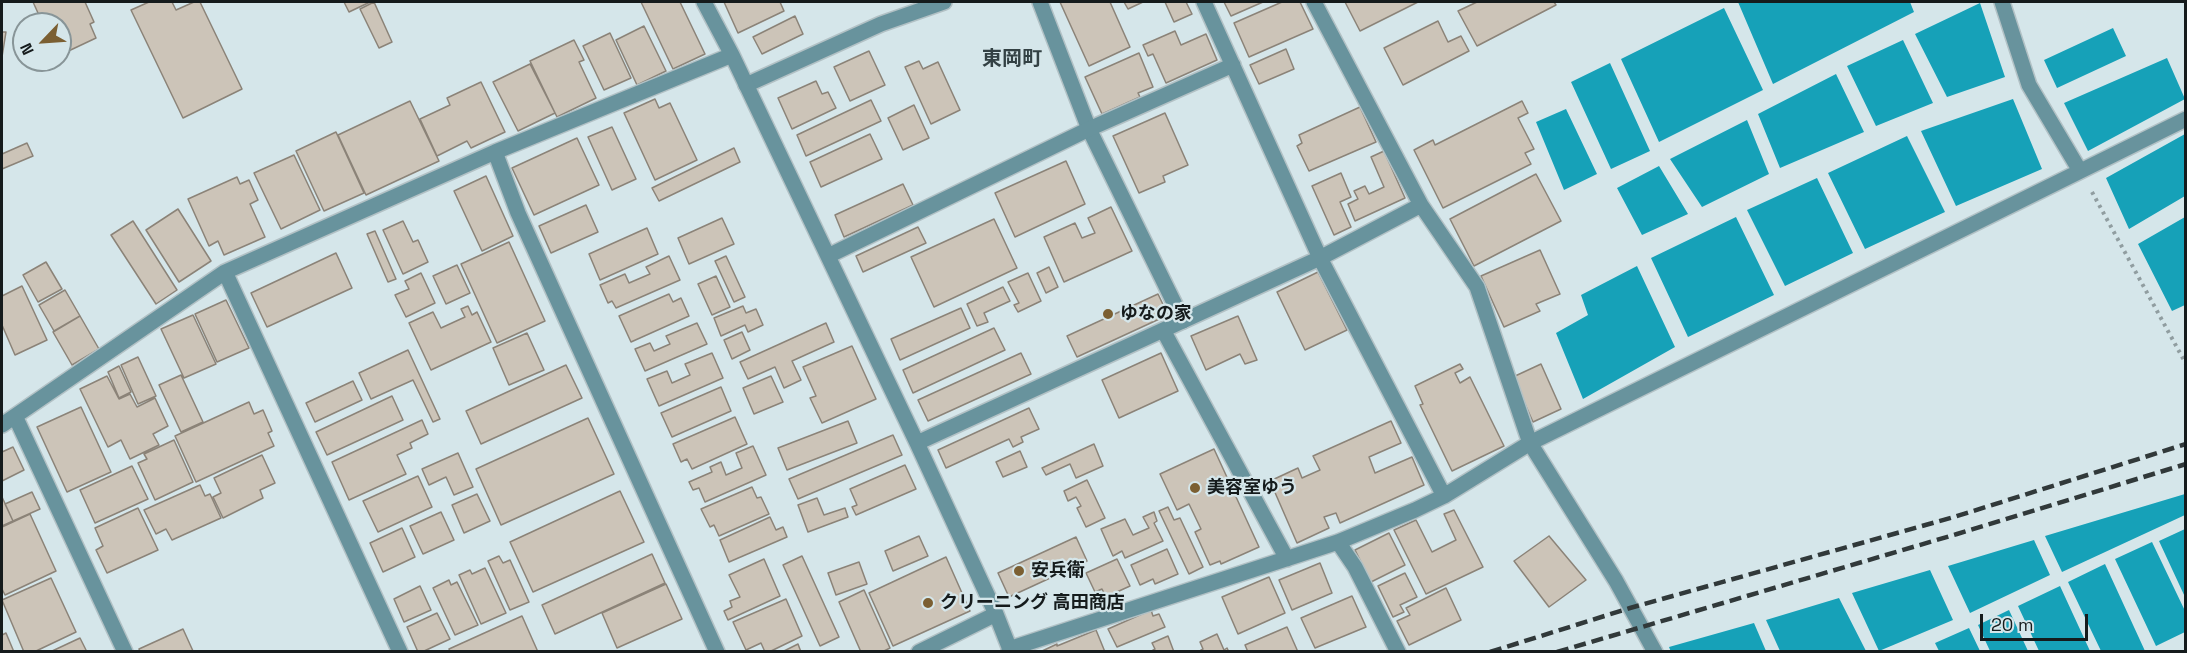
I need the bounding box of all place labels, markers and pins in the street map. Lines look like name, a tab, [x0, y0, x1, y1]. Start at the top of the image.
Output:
place label: ゆなの家	[1120, 303, 1192, 325]
marker: ゆなの家	[1101, 307, 1115, 321]
place label: 美容室ゆう	[1207, 477, 1297, 499]
marker: 美容室ゆう	[1188, 481, 1202, 495]
place label: 安兵衛	[1031, 560, 1085, 582]
marker: 安兵衛	[1012, 564, 1026, 578]
place label: クリーニング 高田商店	[940, 592, 1125, 614]
marker: クリーニング 高田商店	[921, 596, 935, 610]

